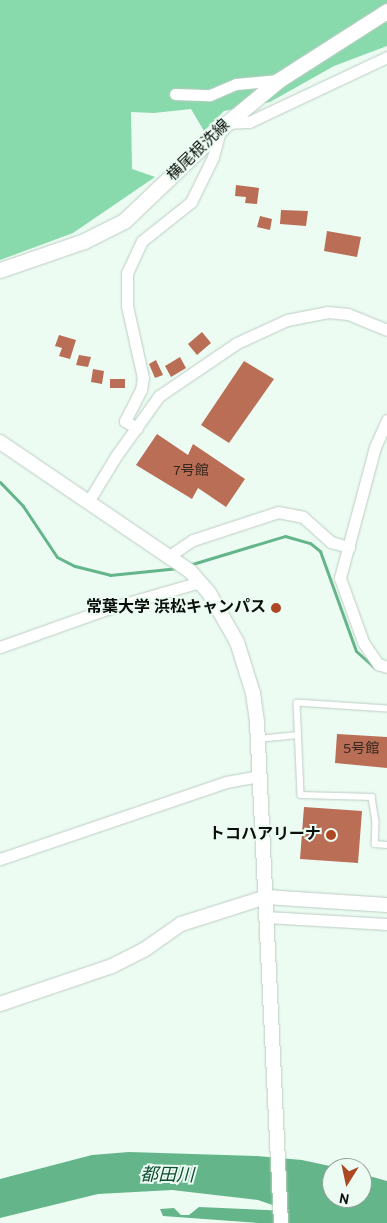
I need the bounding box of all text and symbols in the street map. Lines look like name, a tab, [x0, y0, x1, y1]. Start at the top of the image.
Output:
street label: 横尾根洗線	[164, 116, 234, 186]
house number: 7号館	[173, 464, 209, 480]
place label: 常葉大学 浜松キャンパス	[86, 598, 266, 618]
marker: 常葉大学 浜松キャンパス	[270, 602, 282, 614]
house number: 5号館	[343, 742, 379, 758]
place label: トコハアリーナ	[209, 825, 321, 845]
marker: トコハアリーナ	[325, 829, 337, 841]
north arrow	[322, 1158, 372, 1208]
water label: 都田川	[140, 1166, 194, 1188]
text: N	[338, 1188, 351, 1207]

